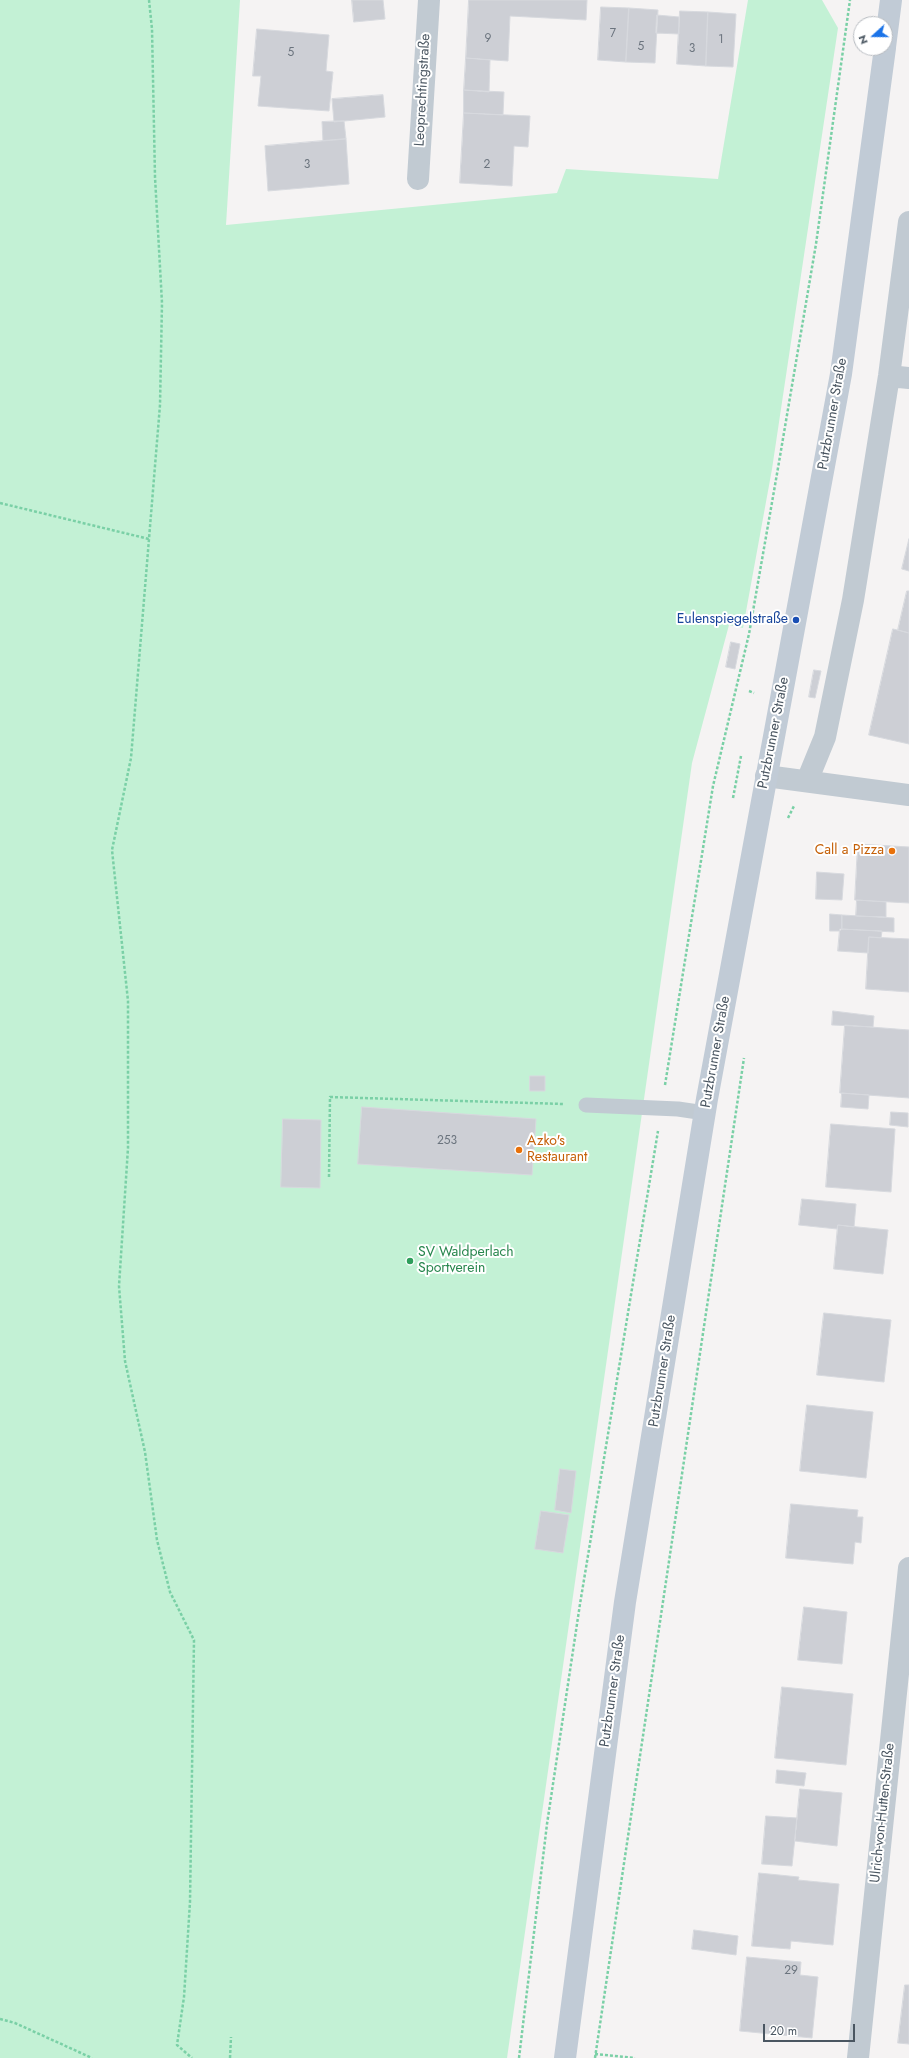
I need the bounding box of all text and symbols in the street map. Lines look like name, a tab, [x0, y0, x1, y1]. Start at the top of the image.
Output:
north arrow	[853, 16, 893, 56]
house number: 7	[610, 27, 616, 41]
house number: 9	[485, 32, 491, 46]
street label: Leoprechtingstraße	[412, 33, 434, 147]
house number: 1	[718, 33, 724, 47]
text: N	[854, 33, 872, 47]
house number: 5	[638, 40, 644, 54]
house number: 3	[689, 42, 695, 56]
house number: 5	[288, 46, 294, 60]
house number: 3	[304, 158, 310, 172]
house number: 2	[484, 158, 490, 172]
street label: Putzbrunner Straße	[815, 357, 851, 471]
place label: Eulenspiegelstraße	[677, 612, 788, 628]
marker: Eulenspiegelstraße	[791, 615, 801, 625]
street label: Putzbrunner Straße	[755, 676, 793, 790]
place label: Call a Pizza	[815, 843, 884, 859]
marker: Call a Pizza	[887, 846, 897, 856]
street label: Putzbrunner Straße	[698, 995, 734, 1109]
house number: 253	[437, 1134, 457, 1148]
place label: Azko's Restaurant	[527, 1134, 587, 1166]
marker: Azko's Restaurant	[514, 1145, 524, 1155]
place label: SV Waldperlach Sportverein	[418, 1245, 513, 1278]
marker: SV Waldperlach Sportverein	[405, 1256, 415, 1266]
street label: Putzbrunner Straße	[646, 1314, 680, 1428]
street label: Putzbrunner Straße	[597, 1634, 629, 1748]
street label: Ulrich-von-Hutten-Straße	[867, 1742, 899, 1884]
house number: 29	[784, 1964, 798, 1978]
scale bar	[765, 2016, 857, 2042]
text: 20 m	[770, 2022, 797, 2040]

